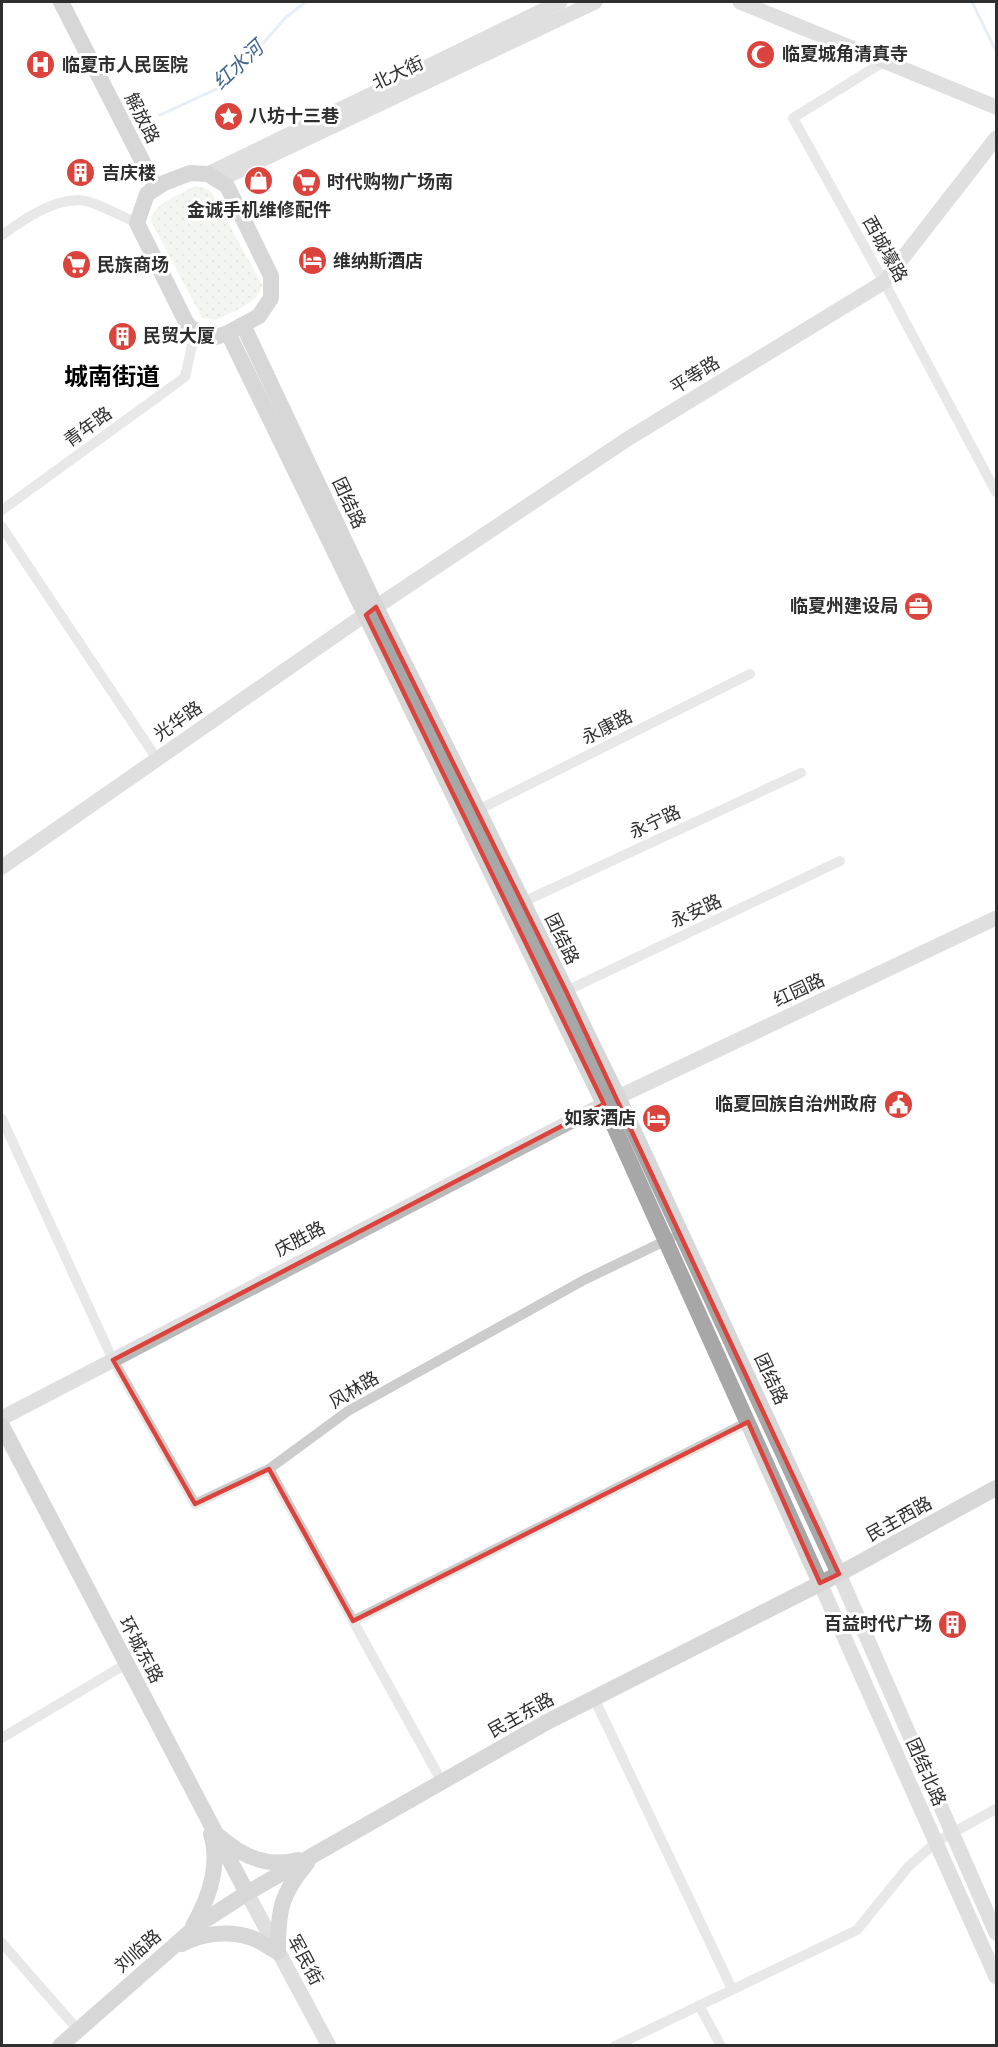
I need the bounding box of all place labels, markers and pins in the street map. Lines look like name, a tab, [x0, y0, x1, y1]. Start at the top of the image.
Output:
mosque icon: 临夏城角清真寺	[745, 38, 777, 70]
place label: 临夏城角清真寺	[782, 43, 908, 65]
hospital icon: 临夏市人民医院	[25, 49, 57, 81]
place label: 临夏市人民医院	[62, 54, 188, 76]
place icon: 八坊十三巷	[212, 100, 244, 132]
place label: 八坊十三巷	[249, 105, 339, 127]
building icon: 吉庆楼	[65, 157, 97, 189]
place label: 吉庆楼	[102, 162, 156, 184]
shop icon: 金诚手机维修配件	[243, 165, 275, 197]
supermarket icon: 时代购物广场南	[290, 166, 322, 198]
place label: 时代购物广场南	[327, 171, 453, 193]
place label: 金诚手机维修配件	[187, 199, 331, 221]
hotel icon: 维纳斯酒店	[296, 245, 328, 277]
supermarket icon: 民族商场	[60, 249, 92, 281]
place label: 维纳斯酒店	[333, 250, 423, 272]
place label: 民族商场	[97, 254, 169, 276]
building icon: 民贸大厦	[106, 320, 138, 352]
place label: 民贸大厦	[143, 325, 215, 347]
office icon: 临夏州建设局	[903, 590, 935, 622]
place label: 临夏州建设局	[790, 595, 898, 617]
public building icon: 临夏回族自治州政府	[882, 1088, 914, 1120]
place label: 临夏回族自治州政府	[715, 1093, 877, 1115]
hotel icon: 如家酒店	[641, 1102, 673, 1134]
place label: 如家酒店	[564, 1107, 636, 1129]
building icon: 百益时代广场	[937, 1608, 969, 1640]
place label: 百益时代广场	[824, 1613, 932, 1635]

